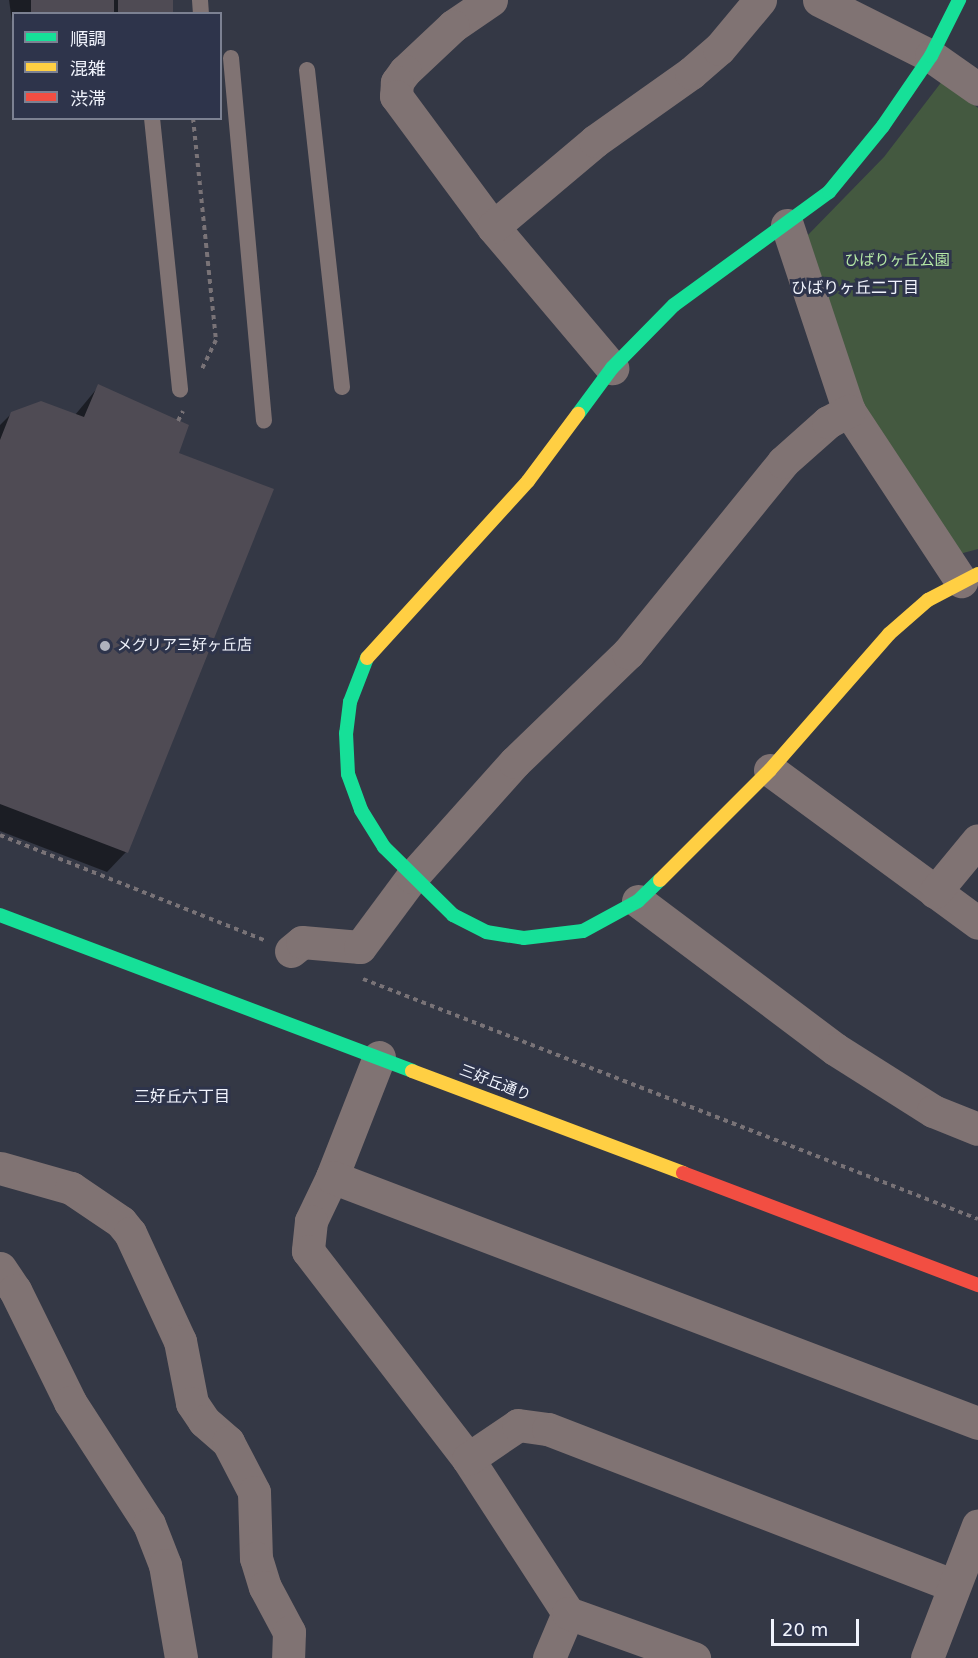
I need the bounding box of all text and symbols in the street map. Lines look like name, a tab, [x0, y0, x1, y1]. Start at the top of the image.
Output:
legend	[12, 12, 222, 120]
text: 順調	[70, 28, 106, 49]
text: 混雑	[70, 58, 106, 79]
text: 渋滞	[70, 88, 106, 109]
park label: ひばりヶ丘公園	[845, 252, 949, 270]
district label: ひばりヶ丘二丁目	[791, 278, 919, 298]
place label: メグリア三好ヶ丘店	[117, 637, 252, 655]
marker: メグリア三好ヶ丘店	[98, 639, 112, 653]
street label: 三好丘通り	[457, 1061, 533, 1105]
district label: 三好丘六丁目	[134, 1087, 230, 1107]
scale bar	[774, 1607, 862, 1645]
text: 20 m	[782, 1619, 828, 1640]

